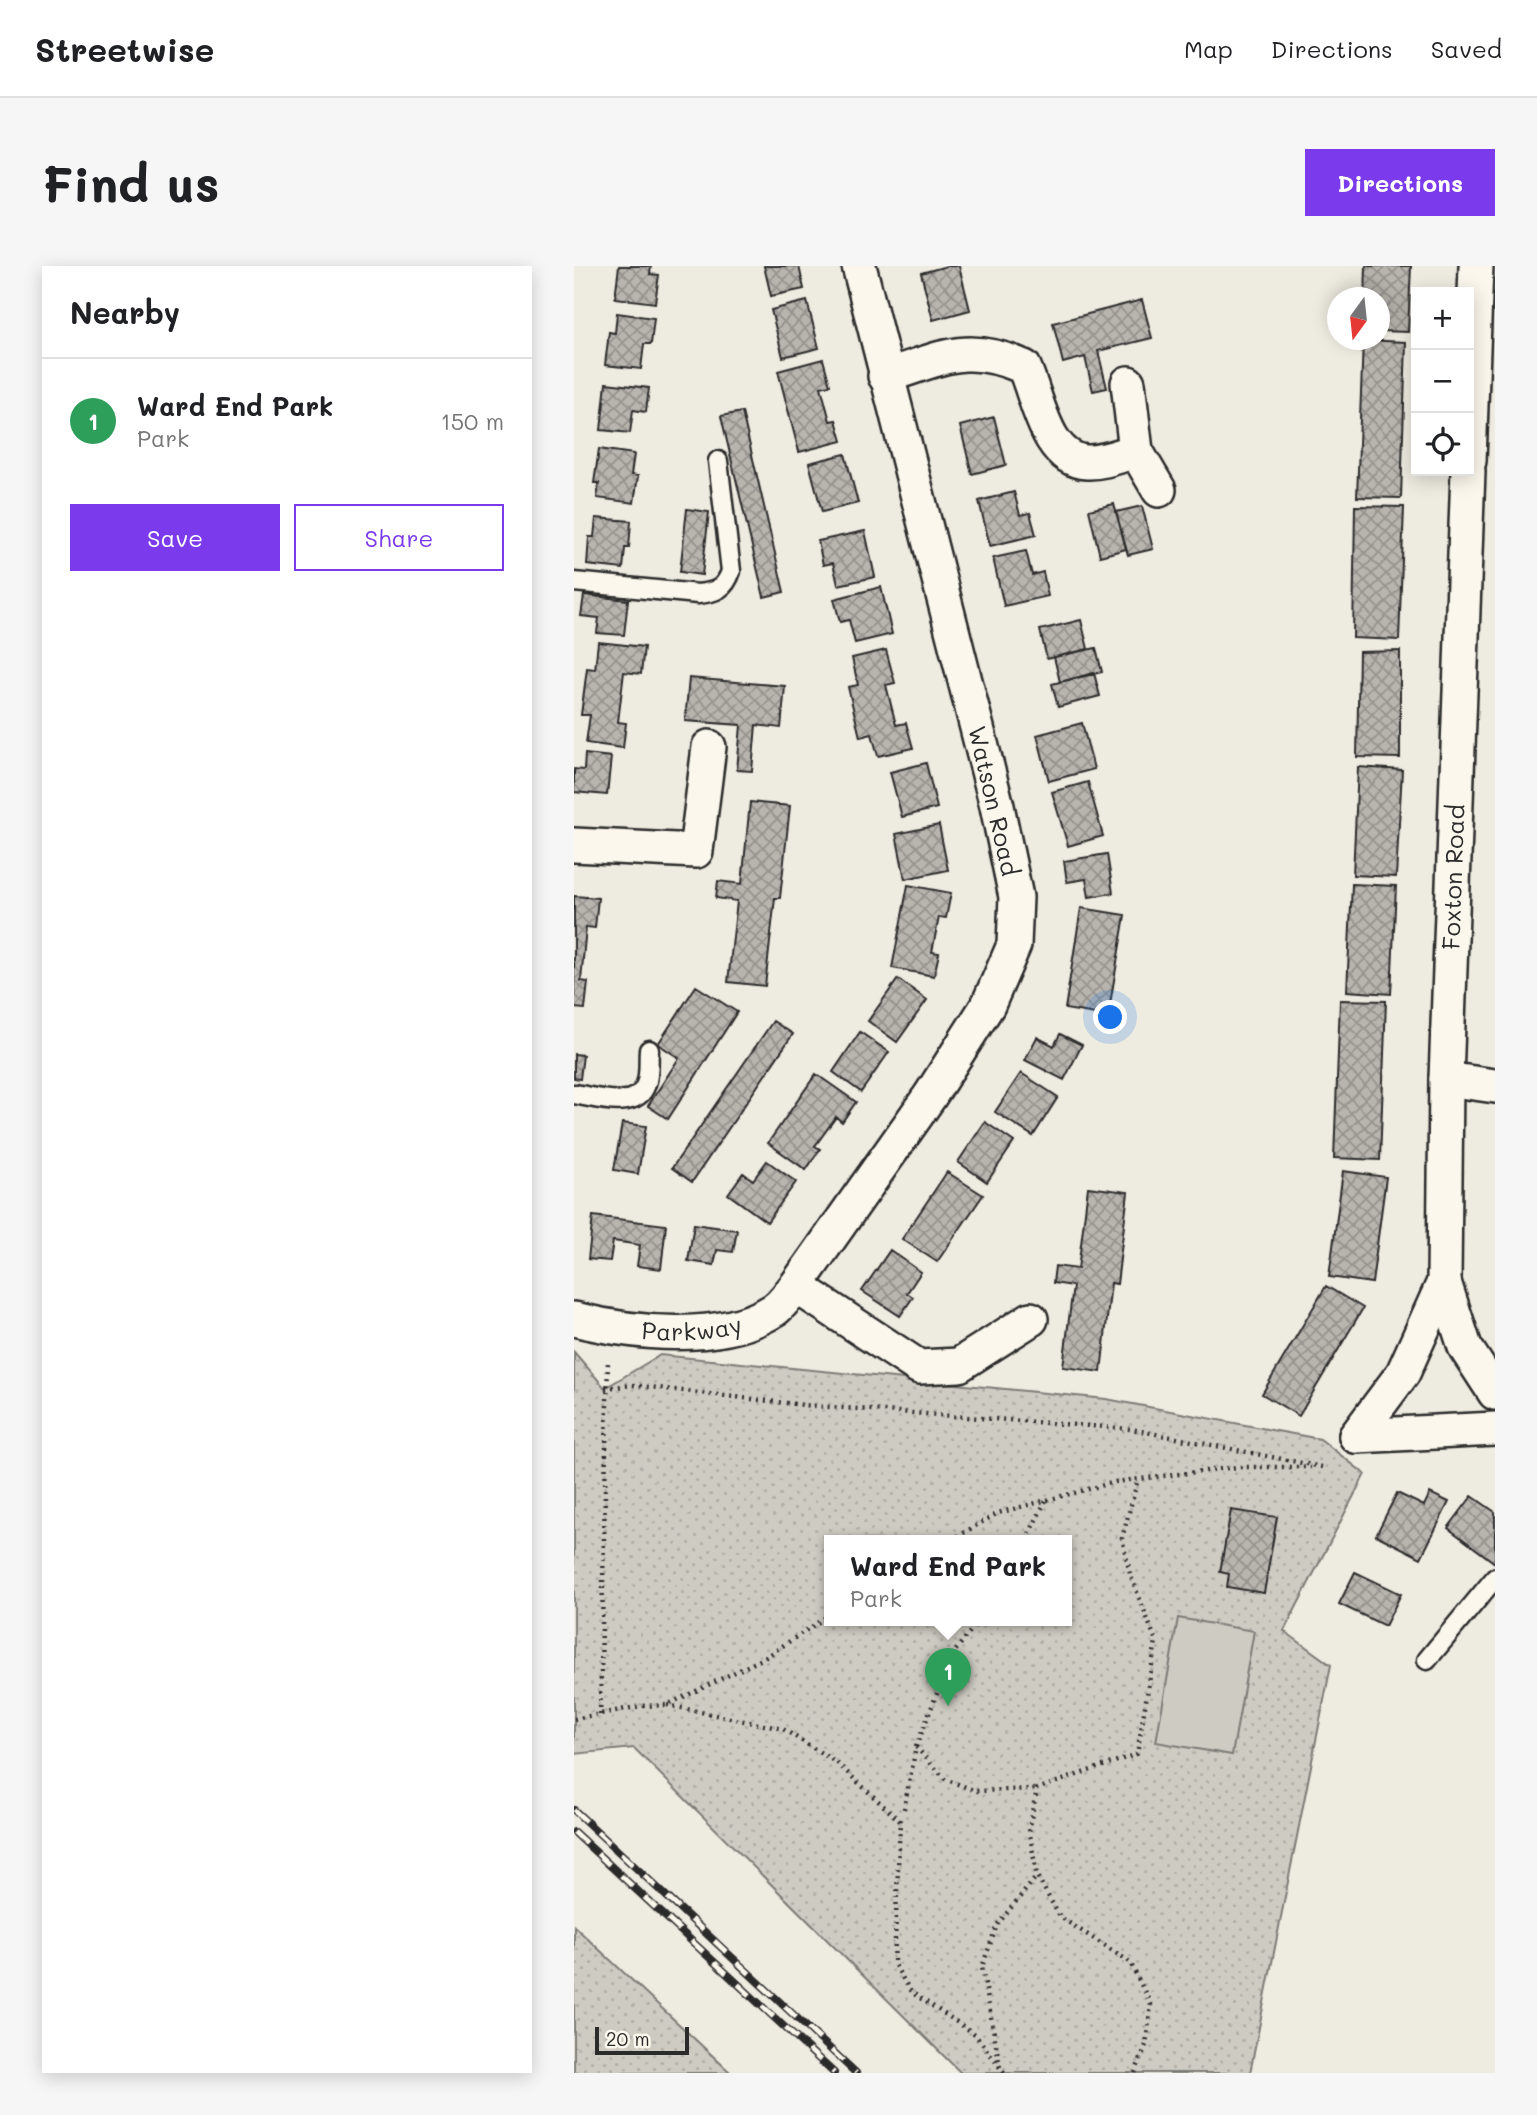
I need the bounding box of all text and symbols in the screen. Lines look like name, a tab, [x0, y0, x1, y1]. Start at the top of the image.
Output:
text: Streetwise	[35, 27, 214, 70]
text: Map	[1184, 33, 1233, 64]
text: Directions	[1271, 33, 1393, 64]
text: Saved	[1431, 33, 1502, 64]
button: Directions	[1305, 149, 1495, 216]
text: Find us	[42, 151, 220, 214]
north arrow	[1327, 287, 1390, 350]
map controls	[1411, 287, 1474, 476]
button: +	[1411, 287, 1474, 350]
text: Nearby	[70, 292, 180, 332]
button: −	[1411, 350, 1474, 413]
text: Ward End Park	[137, 389, 333, 423]
text: 1	[88, 406, 98, 436]
text: 150 m	[440, 406, 504, 436]
button: locate	[1411, 413, 1474, 476]
text: Park	[137, 423, 189, 453]
button: Save	[70, 504, 280, 571]
button: Share	[294, 504, 504, 571]
street label: Watson Road	[962, 723, 1027, 879]
street label: Foxton Road	[1434, 804, 1471, 950]
your location	[1093, 1000, 1127, 1034]
street label: Parkway	[641, 1308, 745, 1347]
popup	[824, 1535, 1072, 1626]
text: Ward End Park	[850, 1549, 1046, 1583]
text: Park	[850, 1583, 902, 1613]
pin: 1	[925, 1648, 971, 1706]
scale bar	[595, 2024, 690, 2056]
text: 20 m	[606, 2026, 650, 2051]

